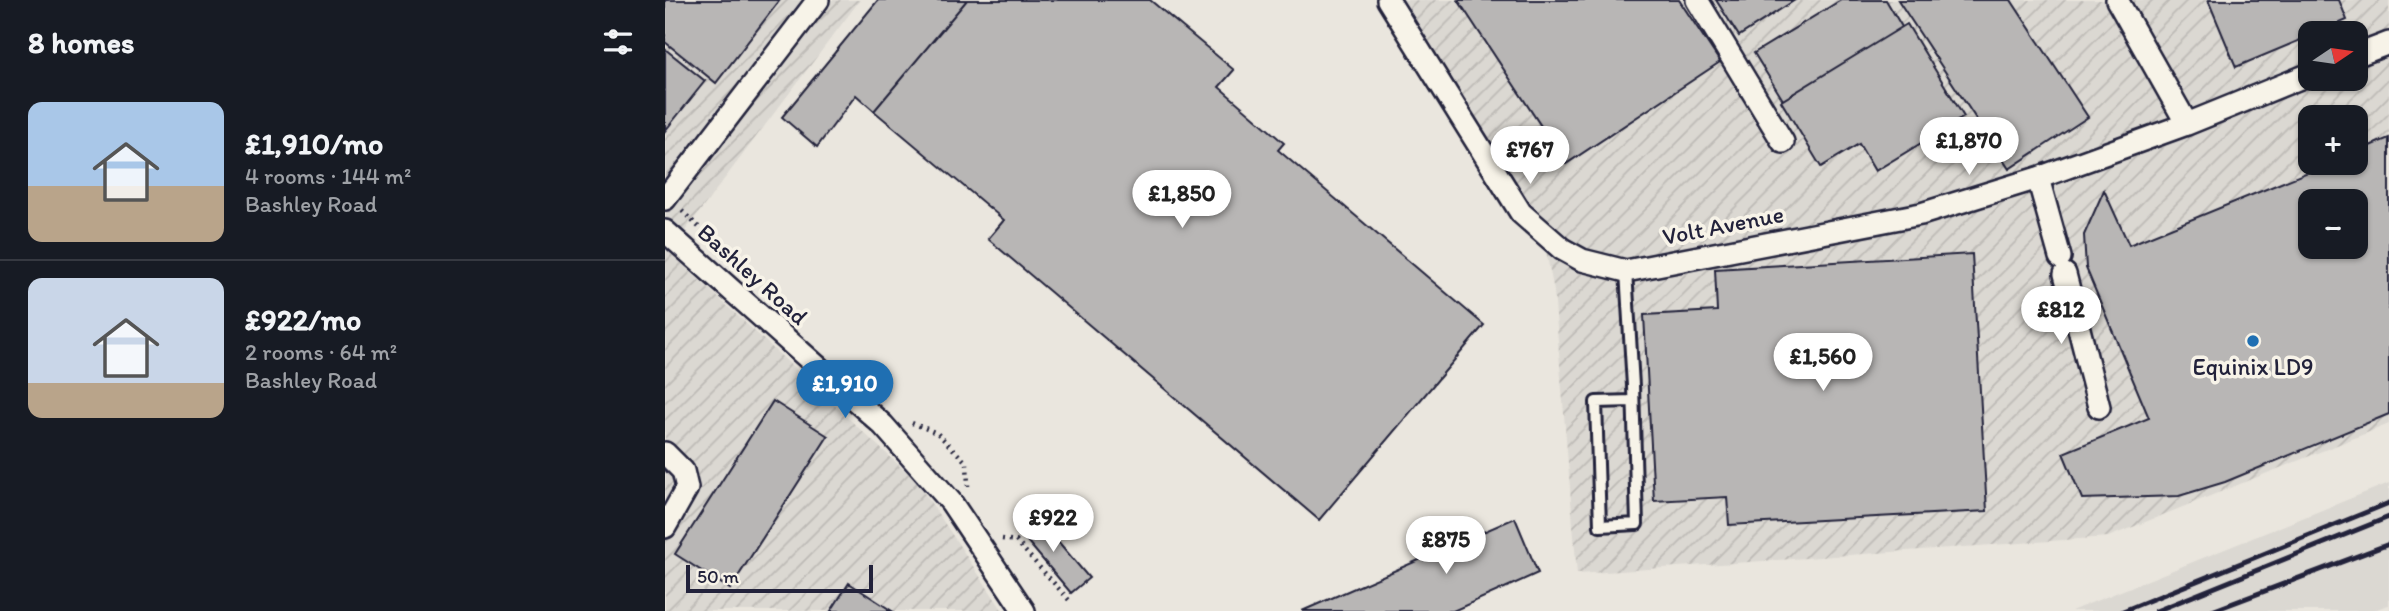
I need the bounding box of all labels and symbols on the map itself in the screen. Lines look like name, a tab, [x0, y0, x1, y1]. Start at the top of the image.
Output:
north arrow	[2298, 21, 2368, 91]
pin: £1,870	[1912, 118, 2026, 177]
pin: £767	[1489, 127, 1571, 186]
pin: £1,850	[1125, 170, 1239, 230]
street label: Volt Avenue	[1660, 199, 1786, 251]
street label: Bashley Road	[692, 217, 814, 331]
pin: £812	[2020, 286, 2102, 346]
marker: Equinix LD9	[2245, 333, 2261, 349]
pin: £1,560	[1766, 334, 1880, 393]
place label: Equinix LD9	[2193, 352, 2313, 381]
pin: £1,910	[788, 360, 902, 420]
pin: £922	[1012, 494, 1094, 554]
pin: £875	[1405, 516, 1487, 576]
scale bar	[686, 562, 873, 594]

